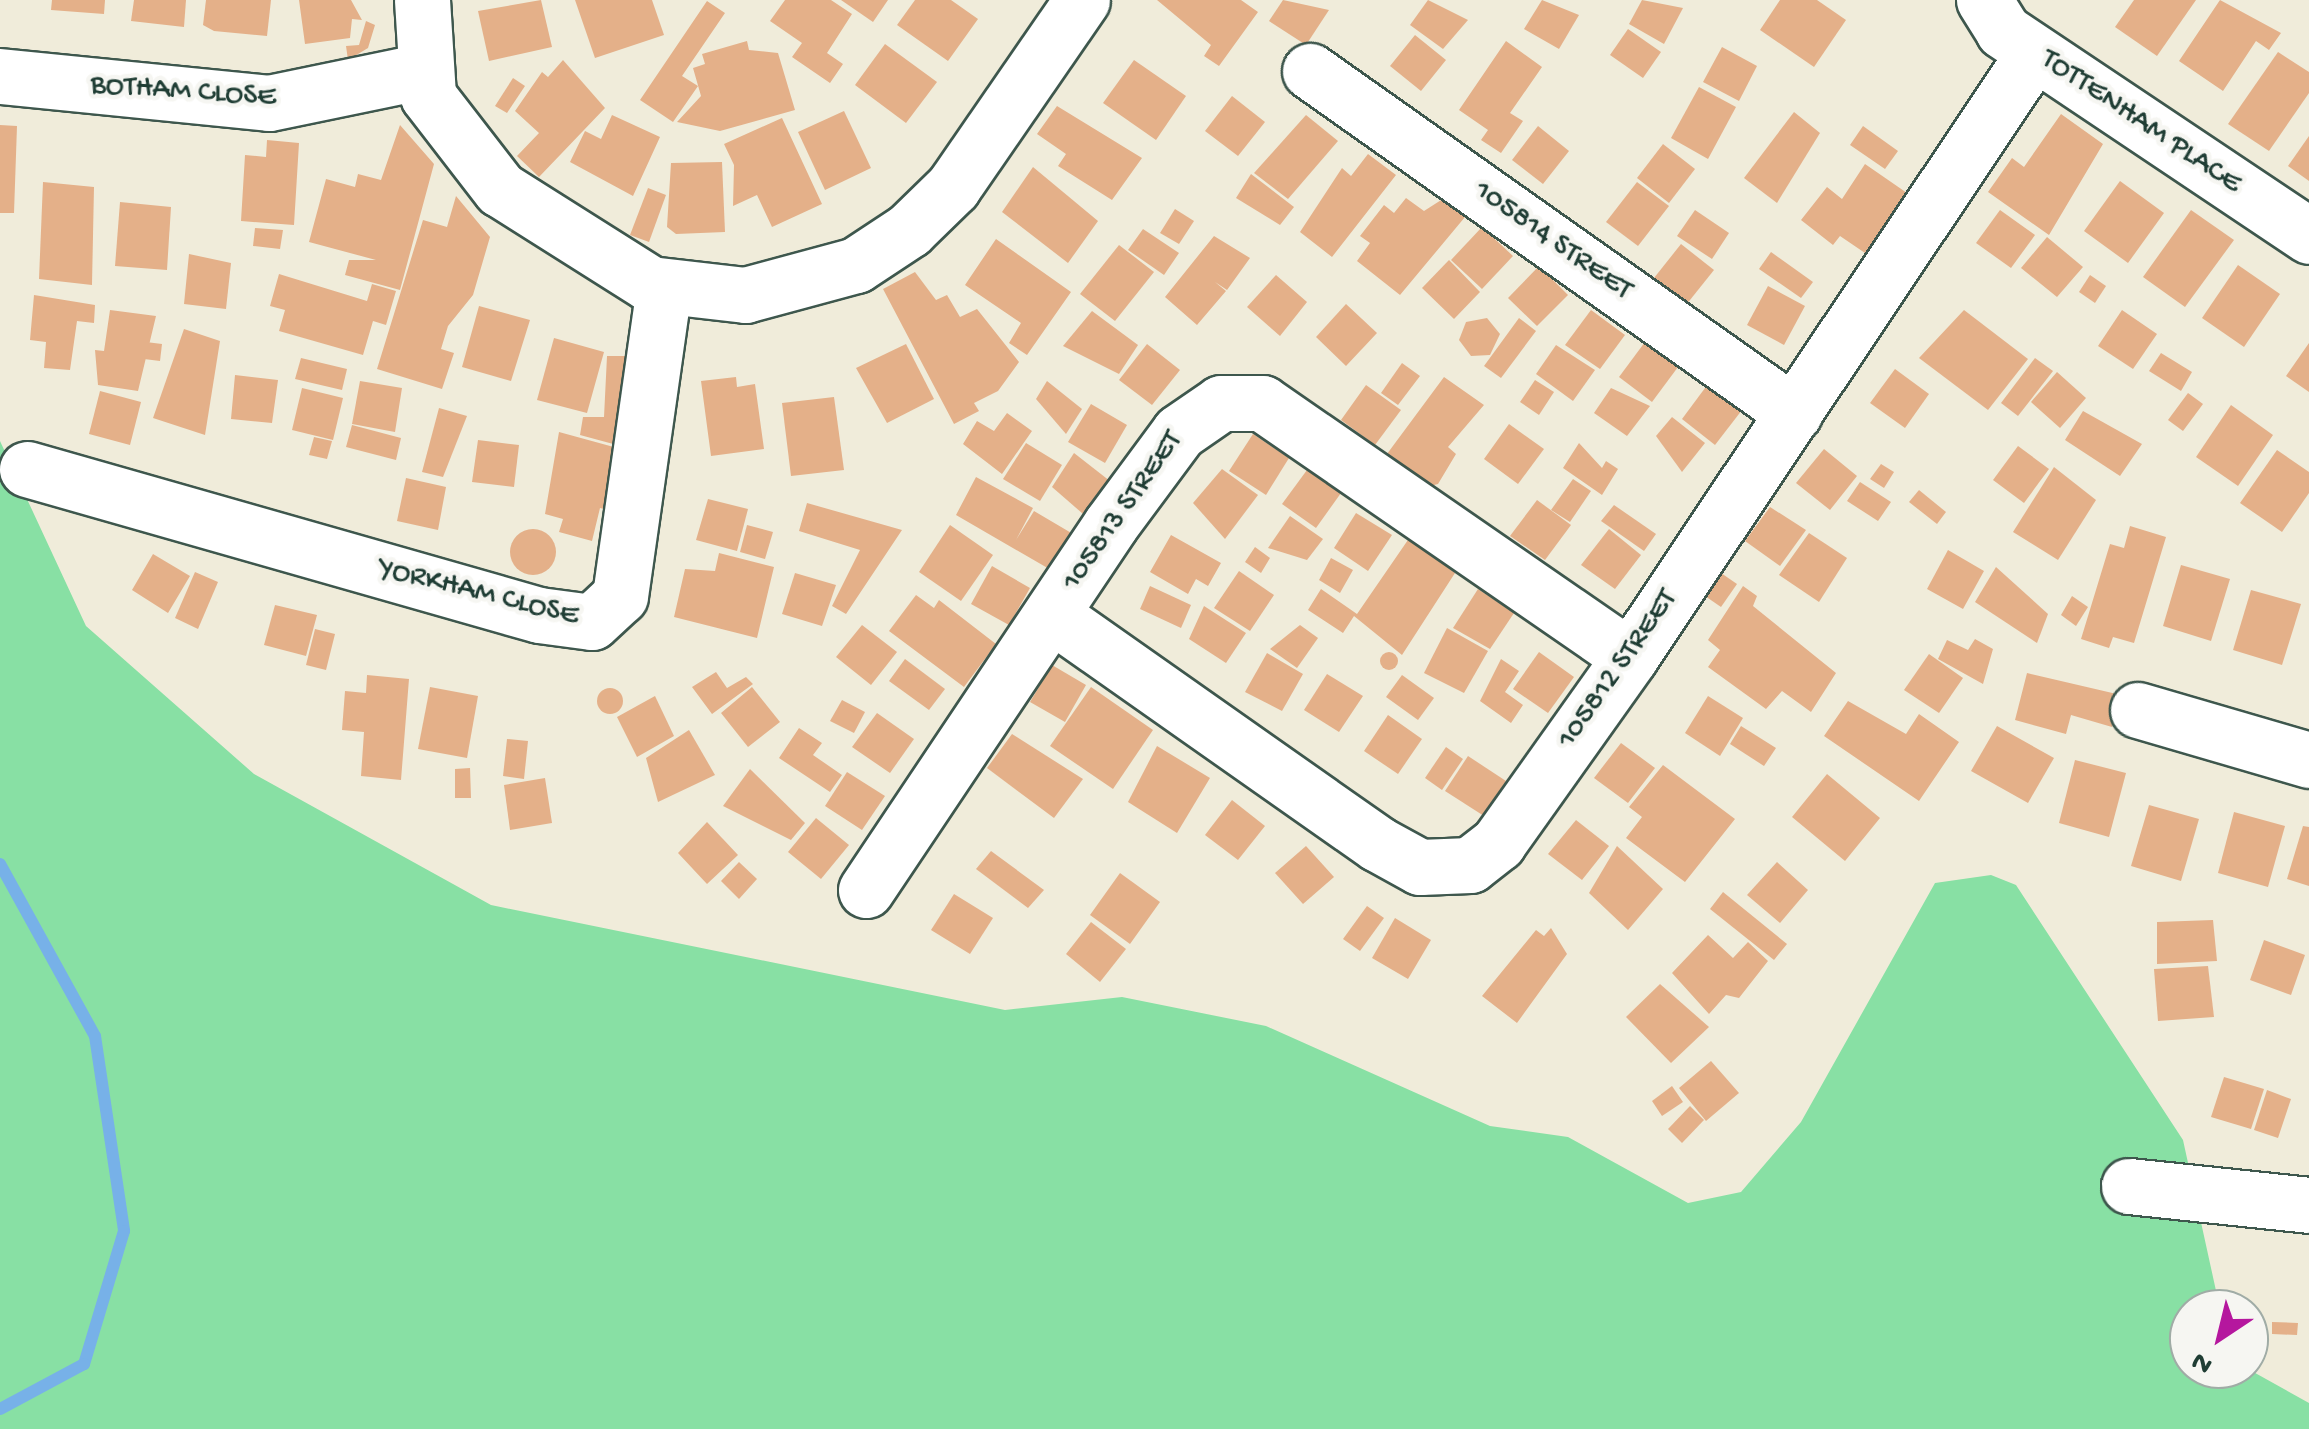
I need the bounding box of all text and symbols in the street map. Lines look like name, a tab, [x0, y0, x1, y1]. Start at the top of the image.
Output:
street label: TOTTENHAM PLACE	[2033, 43, 2247, 203]
street label: BOTHAM CLOSE	[89, 69, 277, 117]
street label: 105814 STREET	[1466, 174, 1638, 310]
street label: 105813 STREET	[1056, 425, 1192, 599]
street label: YORKHAM CLOSE	[374, 552, 582, 636]
street label: 105812 STREET	[1551, 584, 1687, 756]
north arrow	[2169, 1289, 2269, 1389]
text: N	[2186, 1344, 2220, 1381]

